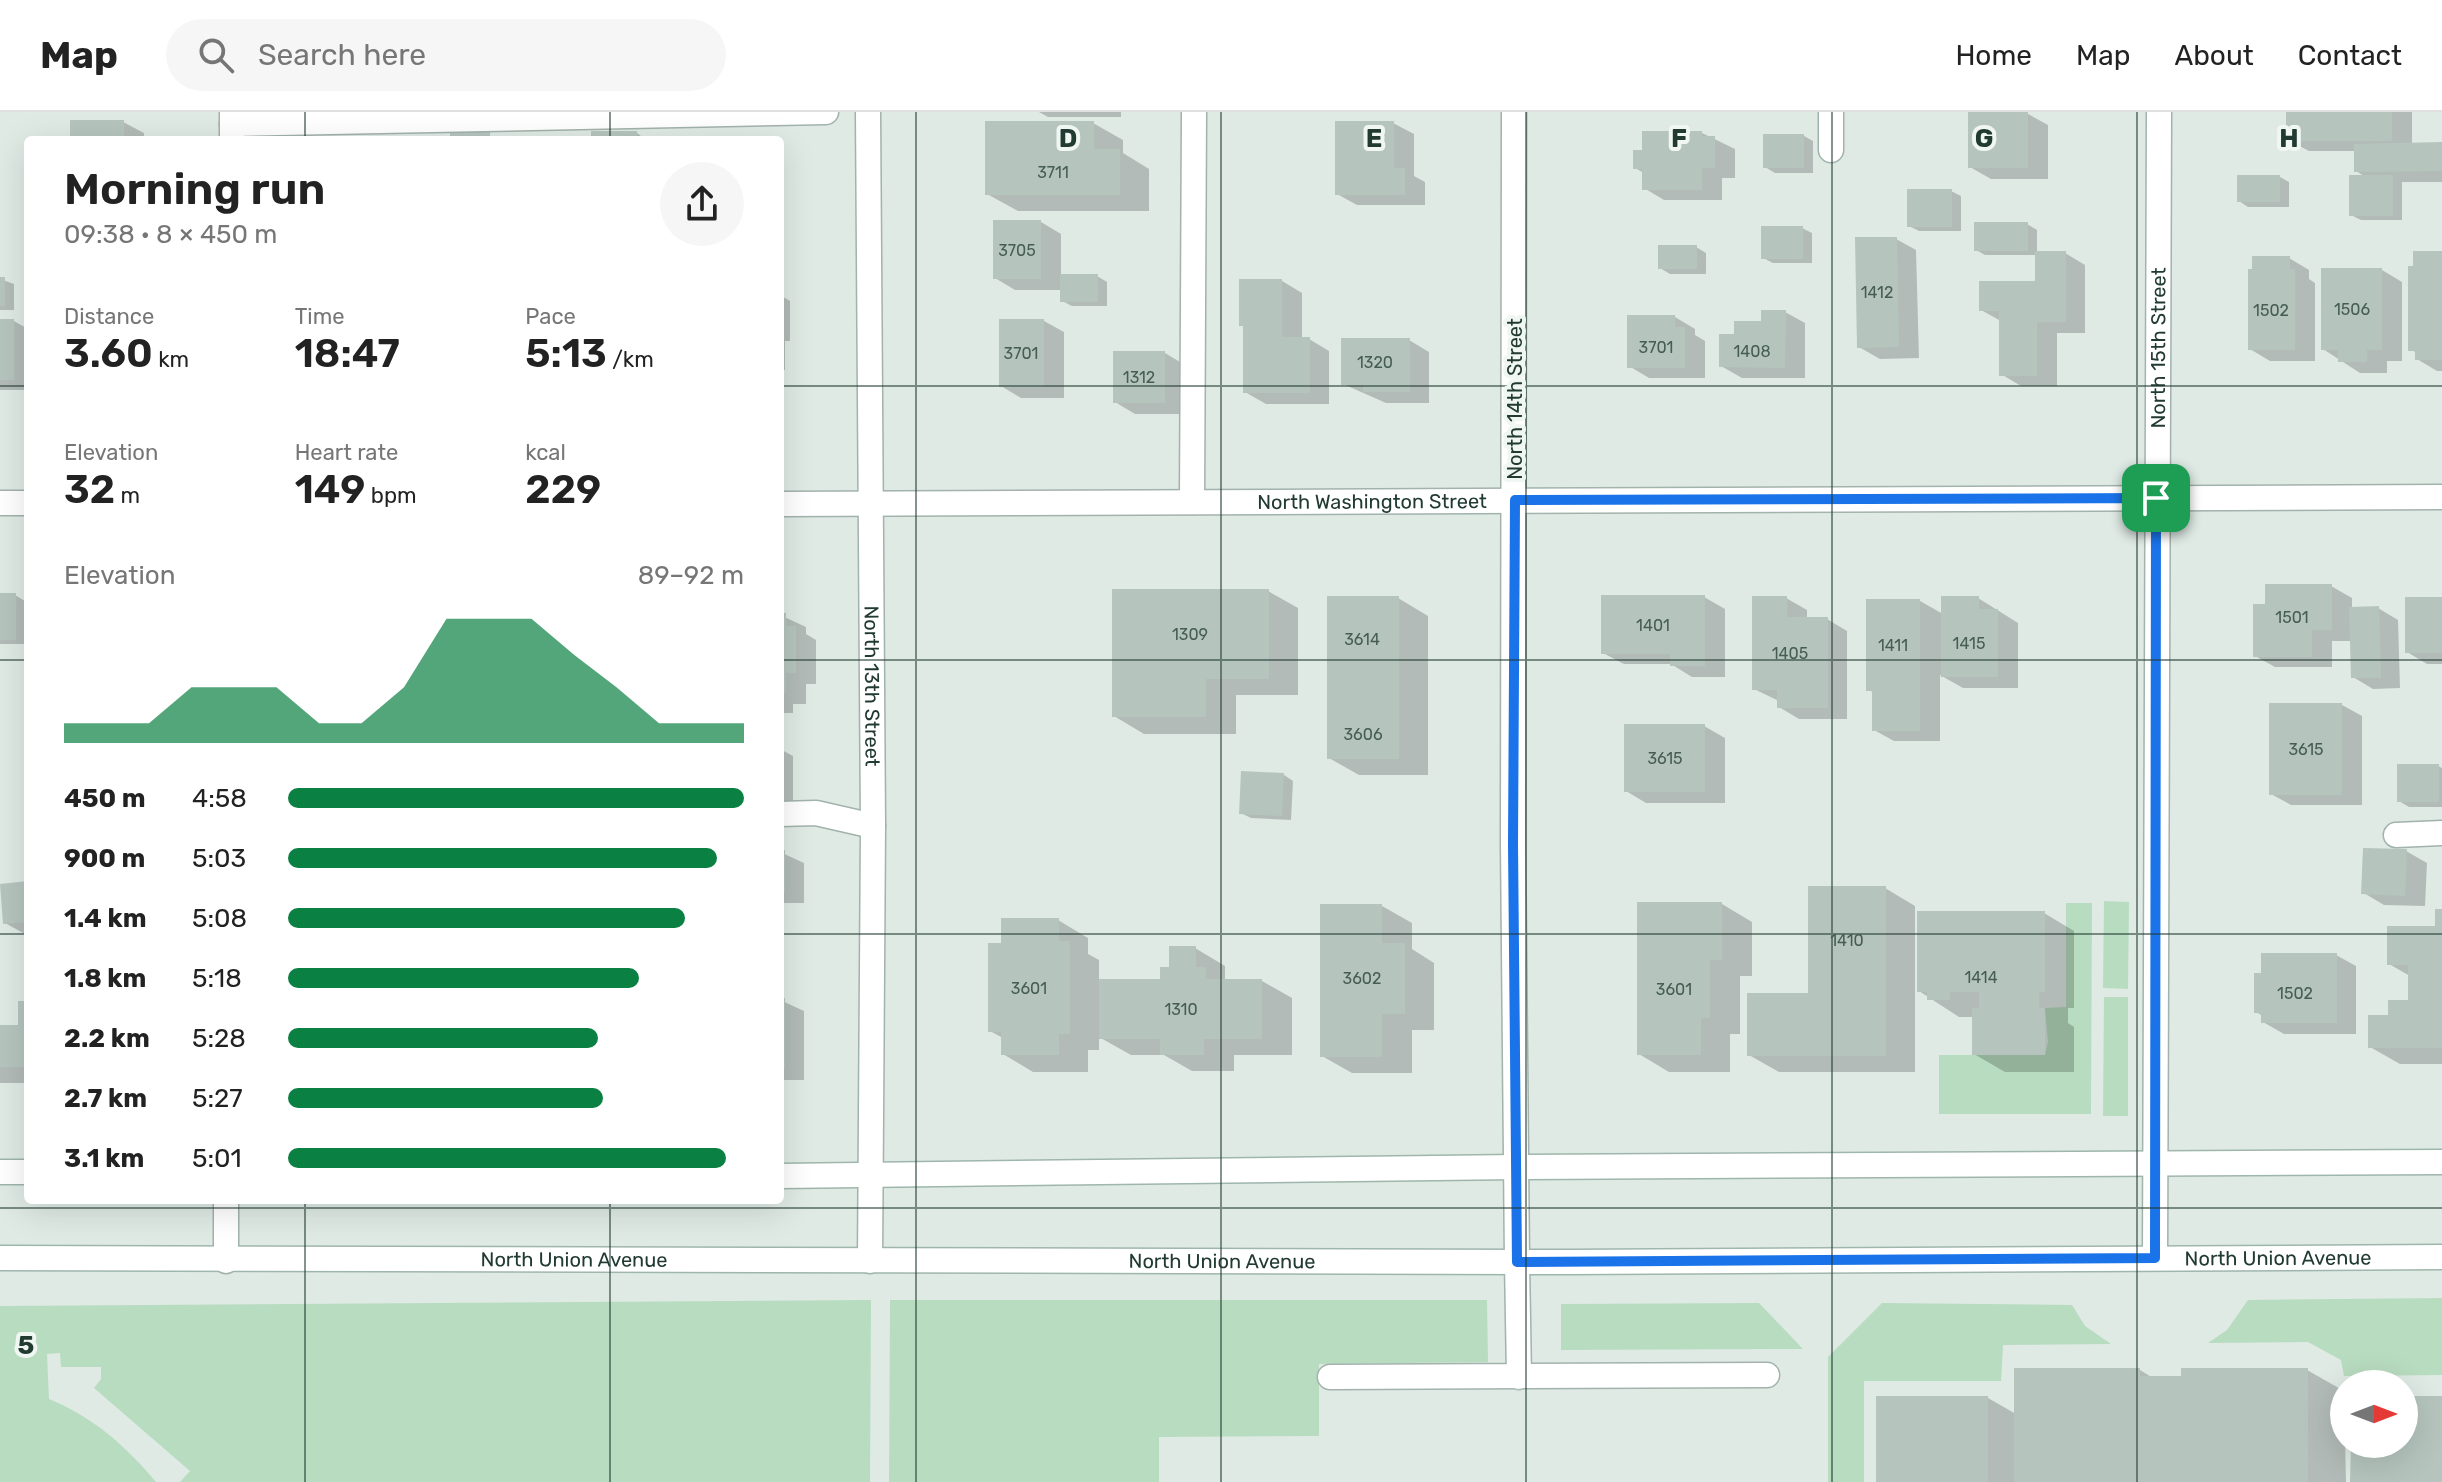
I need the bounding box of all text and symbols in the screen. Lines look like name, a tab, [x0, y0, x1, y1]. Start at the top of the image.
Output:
search box	[166, 19, 726, 91]
text: Map	[40, 32, 118, 78]
icon: search	[194, 33, 238, 77]
text: Search here	[258, 37, 426, 73]
text: Home	[1955, 39, 2032, 72]
text: Map	[2076, 39, 2130, 72]
text: About	[2174, 39, 2254, 72]
text: Contact	[2298, 39, 2402, 72]
text: D	[1059, 123, 1077, 154]
text: E	[1366, 123, 1382, 154]
text: F	[1671, 123, 1687, 154]
text: G	[1975, 123, 1993, 154]
text: H	[2279, 123, 2299, 154]
button: share	[660, 162, 744, 246]
text: Morning run	[64, 163, 325, 215]
house number: 3711	[1037, 163, 1069, 182]
text: 09:38 · 8 × 450 m	[64, 219, 277, 250]
house number: 3705	[998, 241, 1036, 260]
street label: North 15th Street	[2146, 267, 2170, 429]
house number: 1412	[1861, 283, 1893, 302]
house number: 1506	[2334, 300, 2370, 319]
house number: 1502	[2253, 301, 2289, 320]
text: Distance	[64, 303, 154, 330]
text: Time	[295, 303, 345, 330]
text: Pace	[525, 303, 576, 330]
street label: North 14th Street	[1503, 318, 1527, 480]
text: 3.60	[64, 330, 153, 377]
text: 18:47	[295, 330, 400, 377]
text: 5:13	[525, 330, 607, 377]
house number: 3701	[1639, 338, 1673, 357]
house number: 1408	[1733, 342, 1771, 361]
house number: 3701	[1004, 344, 1038, 363]
text: km	[153, 346, 189, 373]
text: /km	[607, 346, 654, 373]
house number: 1320	[1357, 353, 1393, 372]
house number: 1312	[1123, 368, 1155, 387]
text: Elevation	[64, 439, 158, 466]
text: Heart rate	[295, 439, 398, 466]
text: kcal	[525, 439, 566, 466]
pin	[2122, 464, 2190, 532]
text: 32	[64, 466, 115, 513]
text: 149	[295, 466, 365, 513]
text: 229	[525, 466, 601, 513]
icon: arrive	[2134, 476, 2178, 520]
text: m	[115, 482, 140, 509]
text: bpm	[365, 482, 417, 509]
street label: North Washington Street	[1257, 489, 1487, 514]
text: Elevation	[64, 560, 175, 591]
text: 89–92 m	[638, 560, 744, 591]
street label: North 13th Street	[859, 605, 885, 767]
house number: 1501	[2275, 608, 2309, 627]
house number: 1401	[1636, 616, 1670, 635]
house number: 1309	[1172, 625, 1208, 644]
house number: 3614	[1344, 630, 1380, 649]
house number: 1415	[1953, 634, 1985, 653]
house number: 1411	[1878, 636, 1908, 655]
house number: 1405	[1772, 644, 1808, 663]
house number: 3606	[1343, 725, 1383, 744]
house number: 3615	[2288, 740, 2324, 759]
house number: 3615	[1647, 749, 1683, 768]
text: 450 m	[64, 783, 146, 814]
text: 4:58	[192, 783, 247, 814]
text: 900 m	[64, 843, 145, 874]
text: 5:03	[192, 843, 246, 874]
text: 1.4 km	[64, 903, 146, 934]
text: 5:08	[192, 903, 247, 934]
house number: 1410	[1830, 931, 1864, 950]
text: 1.8 km	[64, 963, 146, 994]
text: 5:18	[192, 963, 242, 994]
house number: 1414	[1964, 968, 1998, 987]
house number: 3602	[1343, 969, 1381, 988]
house number: 3601	[1011, 979, 1047, 998]
house number: 3601	[1656, 980, 1692, 999]
house number: 1502	[2277, 984, 2313, 1003]
house number: 1310	[1164, 1000, 1198, 1019]
text: 2.2 km	[64, 1023, 150, 1054]
text: 5:28	[192, 1023, 246, 1054]
text: 2.7 km	[64, 1083, 147, 1114]
text: 5:27	[192, 1083, 243, 1114]
text: 3.1 km	[64, 1143, 144, 1174]
text: 5:01	[192, 1143, 242, 1174]
street label: North Union Avenue	[2184, 1245, 2372, 1270]
street label: North Union Avenue	[480, 1247, 668, 1272]
street label: North Union Avenue	[1128, 1249, 1316, 1273]
text: 5	[18, 1330, 34, 1361]
north arrow	[2330, 1370, 2418, 1458]
map controls	[2330, 1370, 2418, 1458]

